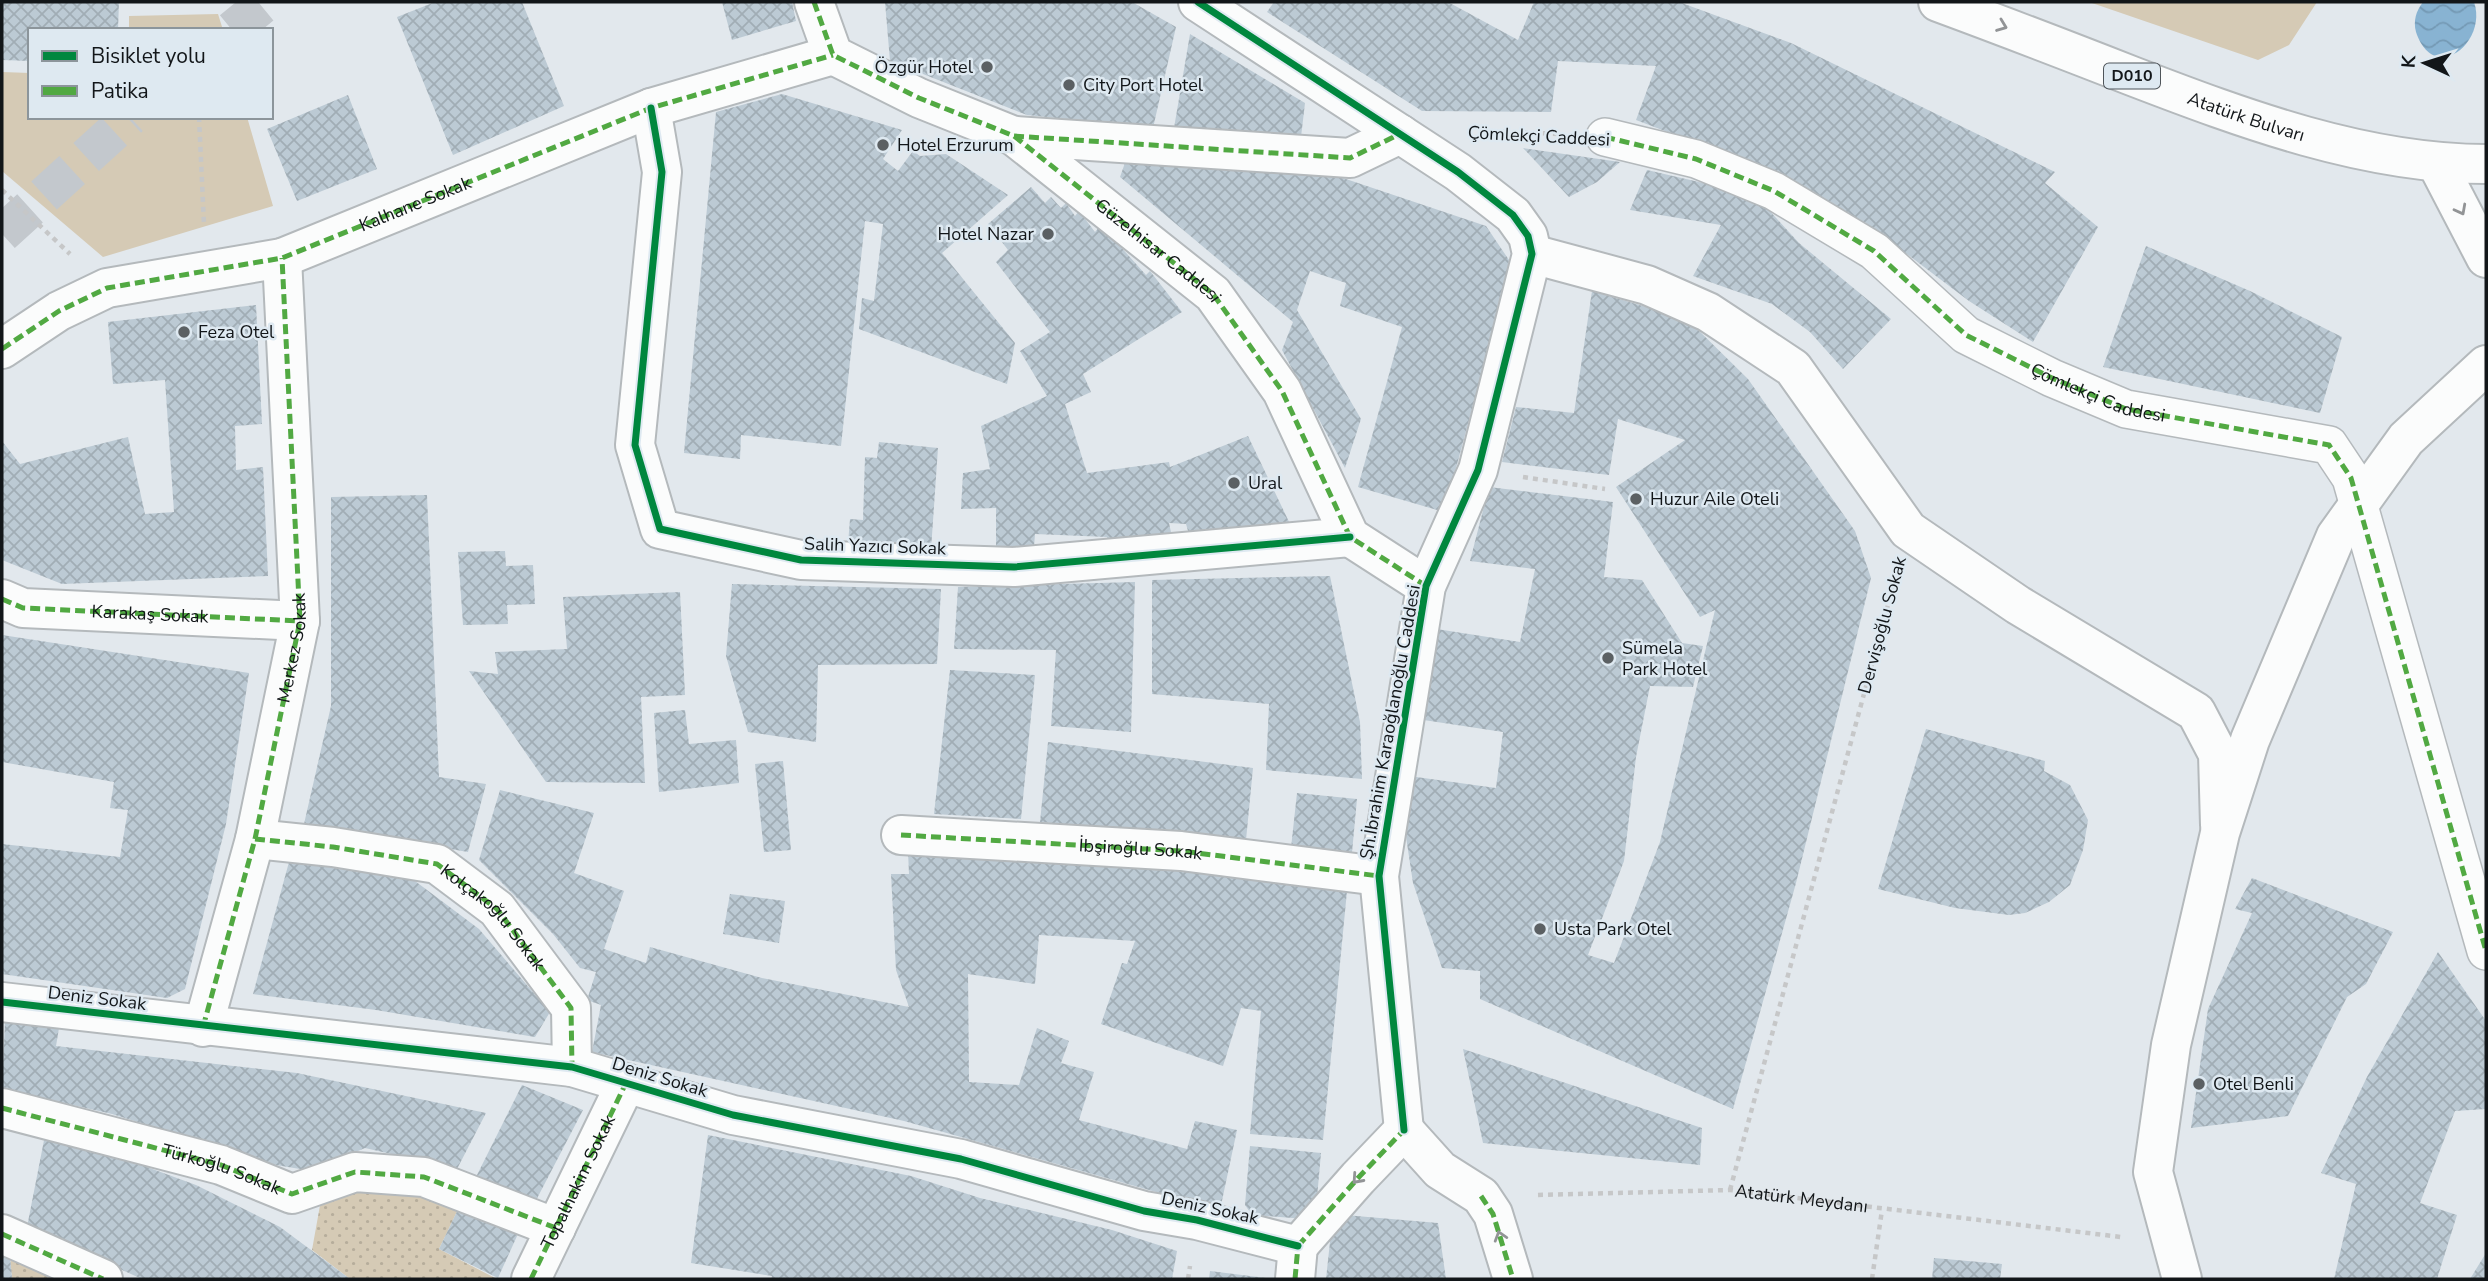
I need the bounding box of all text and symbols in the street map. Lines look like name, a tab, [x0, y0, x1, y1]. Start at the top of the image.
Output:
one-way arrow	[1996, 18, 2008, 32]
legend	[28, 28, 273, 119]
north arrow	[2390, 28, 2460, 98]
text: Bisiklet yolu	[91, 42, 206, 70]
text: K	[2396, 53, 2423, 69]
place label: Özgür Hotel	[875, 55, 974, 79]
marker: Özgür Hotel	[979, 59, 995, 75]
road number: D010	[2104, 64, 2160, 88]
place label: City Port Hotel	[1083, 73, 1204, 97]
text: Patika	[91, 77, 149, 105]
marker: City Port Hotel	[1061, 77, 1077, 93]
street label: Atatürk Bulvarı	[2184, 86, 2307, 147]
street label: Çömlekçi Caddesi	[1467, 120, 1611, 152]
place label: Hotel Erzurum	[897, 133, 1014, 157]
marker: Hotel Erzurum	[875, 137, 891, 153]
street label: Kalhane Sokak	[356, 170, 476, 237]
street label: Güzelhisar Caddesi	[1090, 193, 1227, 307]
one-way arrow	[2453, 203, 2466, 215]
place label: Hotel Nazar	[938, 222, 1035, 246]
marker: Hotel Nazar	[1040, 226, 1056, 242]
place label: Feza Otel	[198, 320, 275, 344]
marker: Feza Otel	[176, 324, 192, 340]
street label: Çömlekçi Caddesi	[2026, 357, 2167, 428]
place label: Ural	[1248, 471, 1283, 495]
marker: Ural	[1226, 475, 1242, 491]
place label: Huzur Aile Oteli	[1650, 487, 1779, 511]
marker: Huzur Aile Oteli	[1628, 491, 1644, 507]
street label: Salih Yazıcı Sokak	[804, 532, 947, 561]
street label: Dervişoğlu Sokak	[1852, 553, 1912, 696]
street label: Şh.İbrahim Karaoğlanoğlu Caddesi	[1354, 583, 1426, 861]
street label: Merkez Sokak	[271, 591, 312, 705]
street label: Karakaş Sokak	[91, 599, 210, 629]
place label: Sümela Park Hotel	[1622, 636, 1708, 681]
marker: Sümela Park Hotel	[1600, 650, 1616, 666]
street label: İbşiroğlu Sokak	[1078, 833, 1205, 866]
street label: Kolçakoğlu Sokak	[436, 859, 552, 976]
place label: Usta Park Otel	[1554, 917, 1672, 941]
marker: Usta Park Otel	[1532, 921, 1548, 937]
street label: Deniz Sokak	[46, 980, 148, 1016]
street label: Deniz Sokak	[609, 1051, 712, 1103]
place label: Otel Benli	[2213, 1072, 2294, 1096]
marker: Otel Benli	[2191, 1076, 2207, 1092]
street label: Topalhakim Sokak	[535, 1110, 621, 1253]
street label: Türkoğlu Sokak	[160, 1138, 285, 1201]
one-way arrow	[1352, 1171, 1365, 1184]
street label: Atatürk Meydanı	[1734, 1179, 1869, 1218]
street label: Deniz Sokak	[1159, 1186, 1262, 1230]
one-way arrow	[1494, 1230, 1509, 1242]

